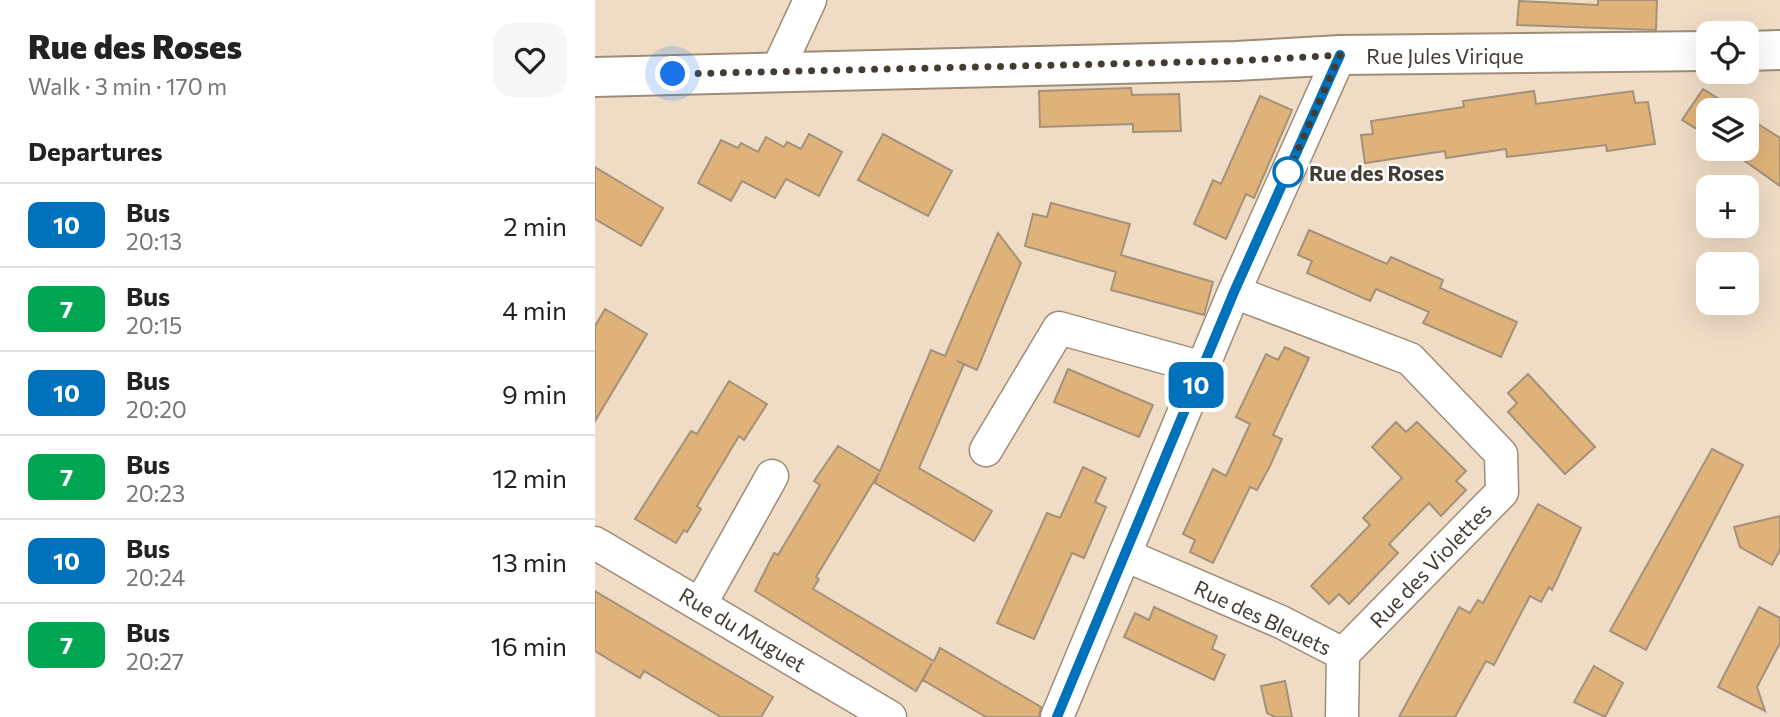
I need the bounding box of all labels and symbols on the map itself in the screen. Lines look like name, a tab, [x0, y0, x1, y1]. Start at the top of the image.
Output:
street label: Rue Jules Virique	[1366, 43, 1524, 68]
your location	[655, 56, 690, 91]
marker: Rue des Roses	[1273, 157, 1303, 187]
place label: Rue des Roses	[1309, 160, 1444, 185]
line badge: 10	[1165, 362, 1227, 408]
street label: Rue des Violettes	[1364, 497, 1496, 633]
street label: Rue des Bleuets	[1190, 574, 1336, 660]
street label: Rue du Muguet	[675, 581, 811, 677]

